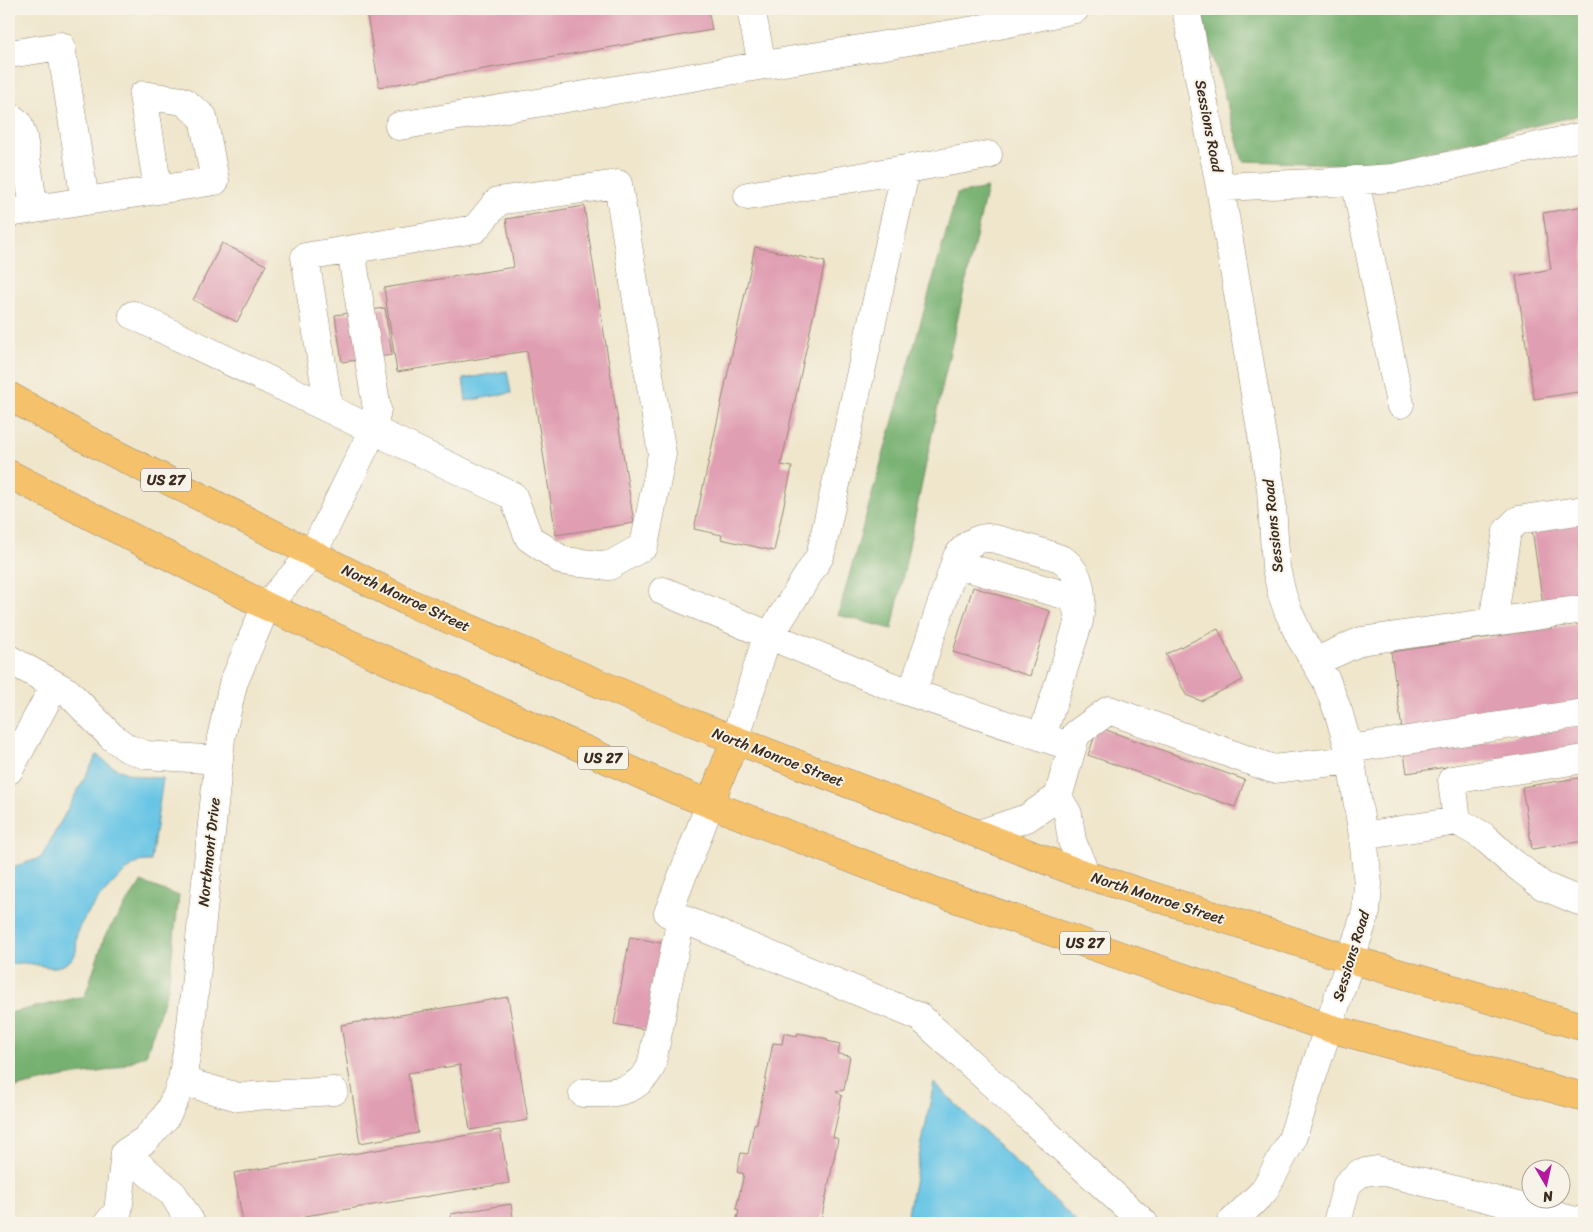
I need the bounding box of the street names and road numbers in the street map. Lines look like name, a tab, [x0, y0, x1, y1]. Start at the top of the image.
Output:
street label: Sessions Road	[1187, 78, 1231, 175]
road number: US 27	[141, 468, 191, 492]
street label: Sessions Road	[1255, 477, 1291, 574]
street label: North Monroe Street	[337, 557, 475, 639]
street label: North Monroe Street	[708, 720, 848, 794]
road number: US 27	[578, 746, 628, 770]
street label: Northmont Drive	[190, 796, 228, 908]
street label: North Monroe Street	[1088, 864, 1229, 932]
street label: Sessions Road	[1325, 906, 1377, 1005]
road number: US 27	[1060, 931, 1110, 954]

